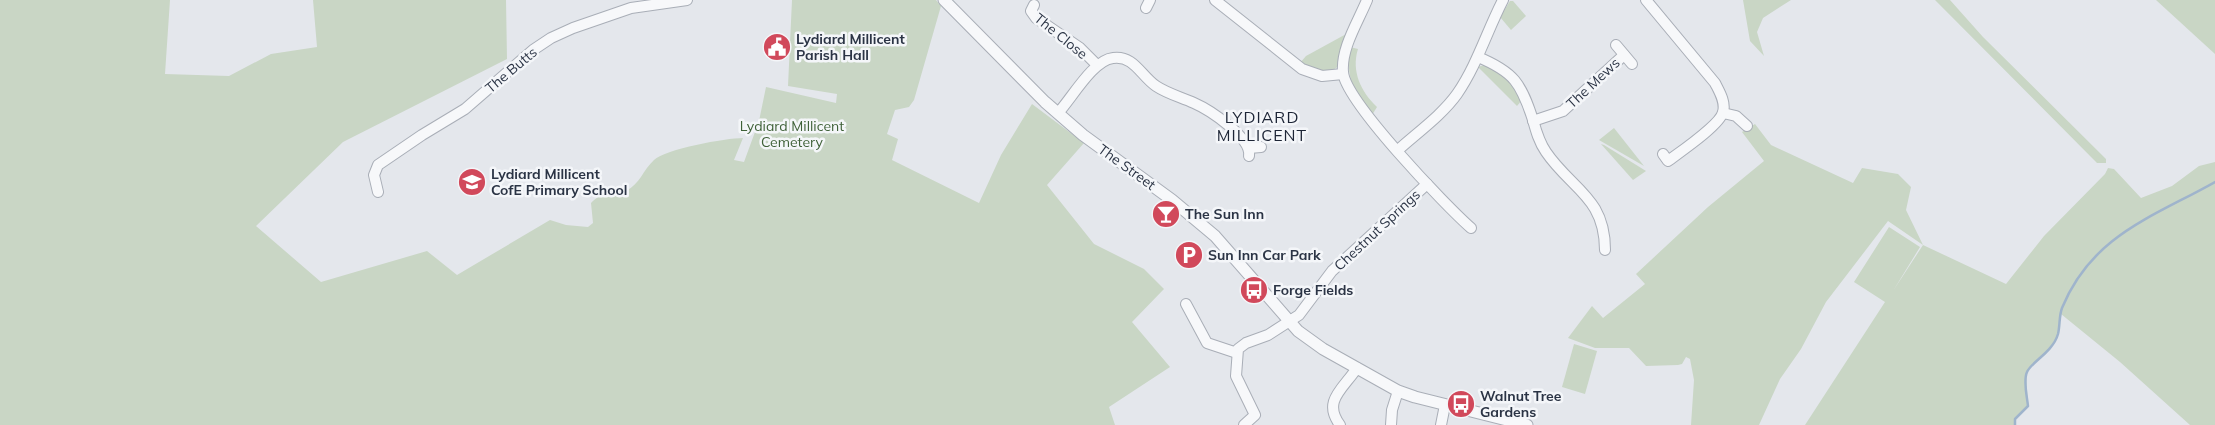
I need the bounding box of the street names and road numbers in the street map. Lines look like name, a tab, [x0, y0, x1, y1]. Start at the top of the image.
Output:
street label: The Close	[1031, 9, 1091, 63]
street label: The Butts	[481, 43, 541, 97]
street label: The Mews	[1563, 54, 1623, 112]
street label: The Street	[1095, 140, 1159, 194]
street label: Chestnut Springs	[1330, 185, 1424, 274]

